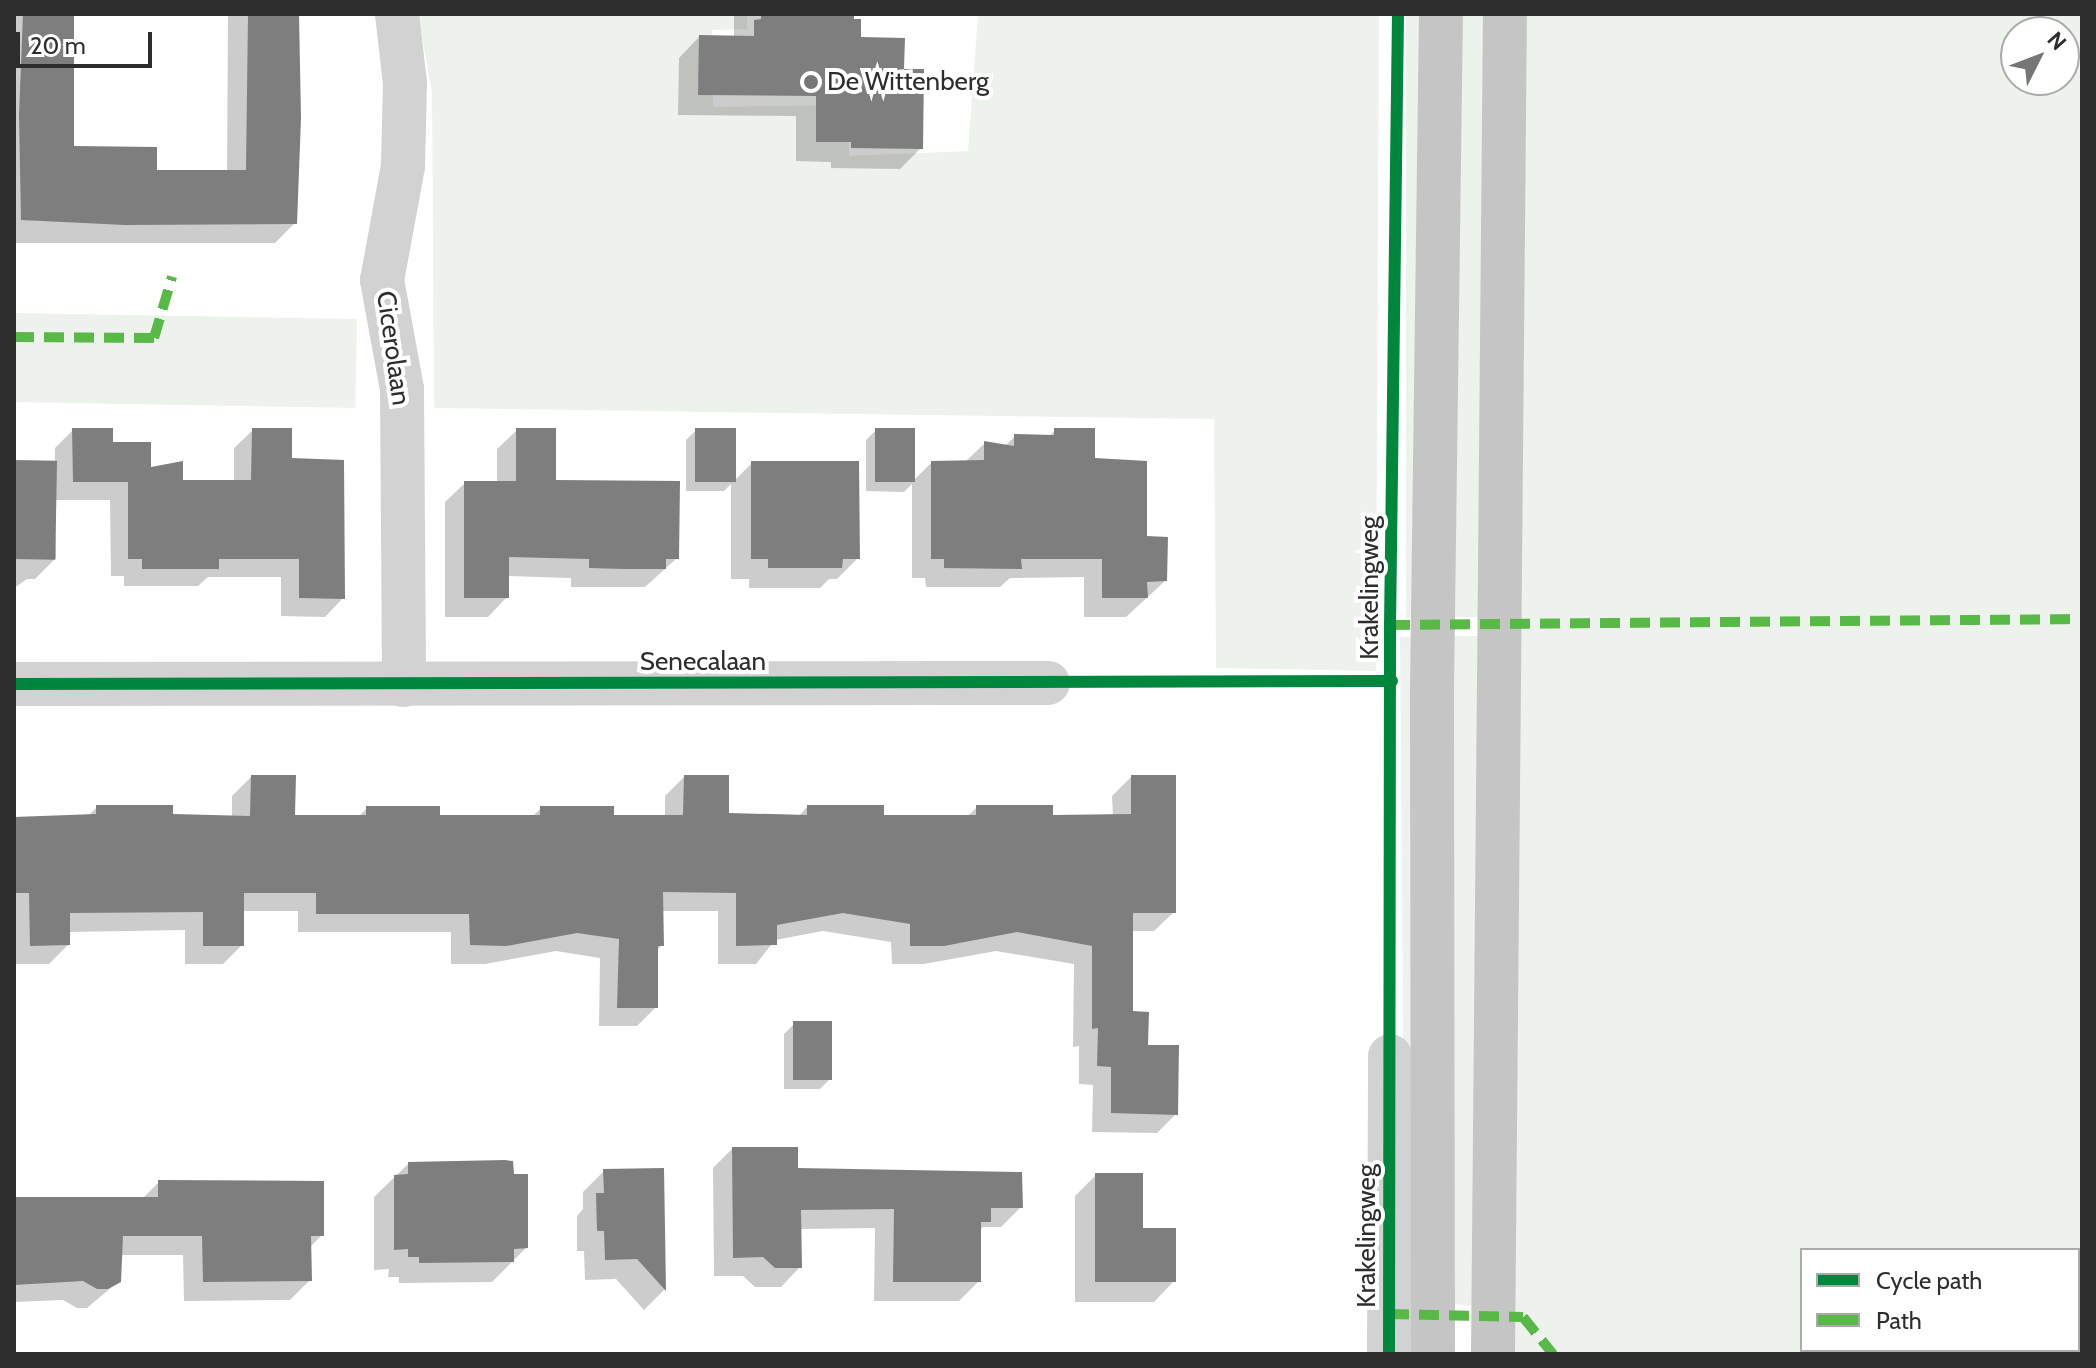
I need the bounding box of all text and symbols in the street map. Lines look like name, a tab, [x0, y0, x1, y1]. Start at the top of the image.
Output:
scale bar	[20, 16, 156, 66]
north arrow	[2000, 16, 2080, 96]
text: N	[2041, 26, 2072, 56]
text: 20 m	[30, 31, 86, 60]
place label: De Wittenberg	[827, 66, 989, 98]
marker: De Wittenberg	[802, 73, 820, 91]
street label: Cicerolaan	[370, 289, 416, 407]
street label: Krakelingweg	[1354, 516, 1386, 660]
street label: Senecalaan	[640, 646, 766, 678]
street label: Krakelingweg	[1351, 1164, 1383, 1308]
legend	[1800, 1248, 2080, 1352]
text: Cycle path	[1876, 1266, 1982, 1295]
text: Path	[1876, 1306, 1922, 1335]

